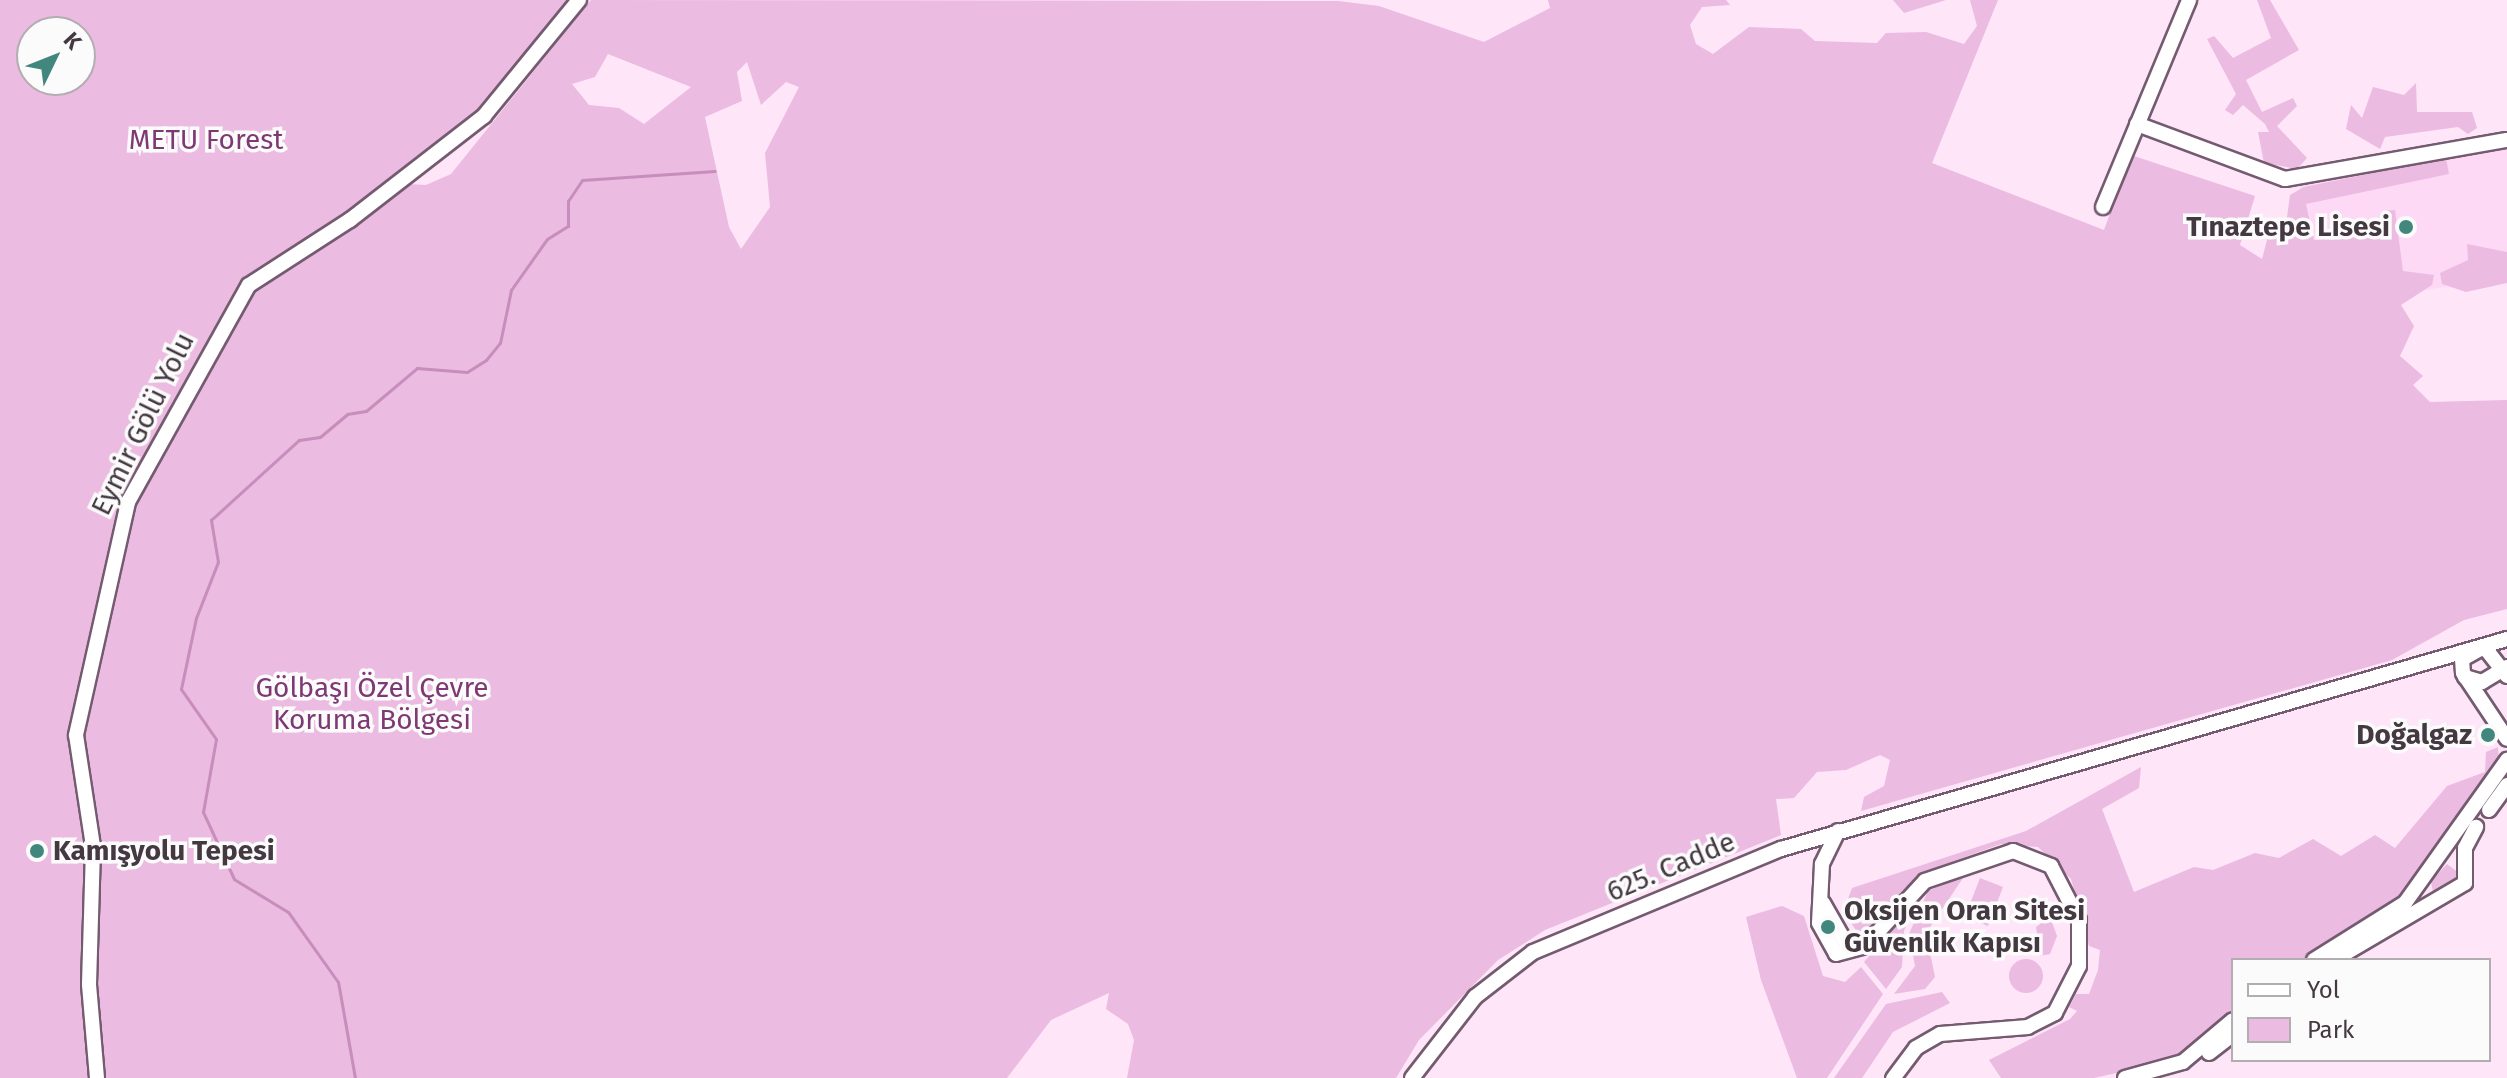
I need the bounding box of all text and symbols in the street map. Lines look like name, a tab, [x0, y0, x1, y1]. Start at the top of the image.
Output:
north arrow	[16, 16, 96, 96]
text: K	[58, 26, 87, 55]
park label: METU Forest	[129, 123, 283, 157]
place label: Tınaztepe Lisesi	[2186, 210, 2390, 244]
marker: Tınaztepe Lisesi	[2397, 218, 2415, 236]
street label: Eymir Gölü Yolu	[84, 327, 202, 521]
park label: Gölbaşı Özel Çevre Koruma Bölgesi	[255, 671, 489, 737]
place label: Doğalgaz	[2356, 718, 2472, 752]
marker: Doğalgaz	[2479, 726, 2497, 744]
street label: 625. Cadde	[1602, 825, 1740, 909]
place label: Kamışyolu Tepesi	[53, 834, 275, 868]
marker: Kamışyolu Tepesi	[28, 842, 46, 860]
place label: Oksijen Oran Sitesi Güvenlik Kapısı	[1844, 894, 2085, 960]
marker: Oksijen Oran Sitesi Güvenlik Kapısı	[1819, 918, 1837, 936]
legend	[2231, 958, 2491, 1062]
text: Yol	[2307, 976, 2340, 1004]
text: Park	[2307, 1016, 2354, 1044]

